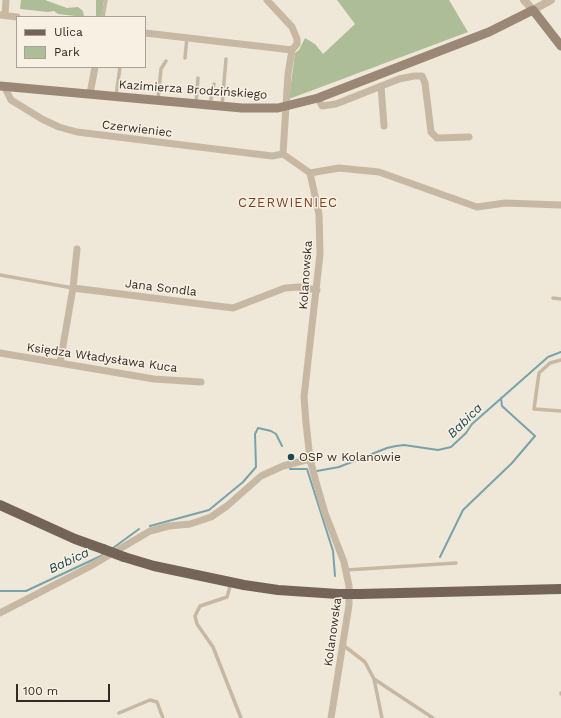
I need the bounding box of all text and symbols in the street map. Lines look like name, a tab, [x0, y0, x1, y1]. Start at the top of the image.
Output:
legend	[16, 16, 146, 68]
text: Ulica	[54, 25, 83, 39]
text: Park	[54, 45, 80, 59]
street label: Kazimierza Brodzińskiego	[118, 78, 268, 102]
street label: Czerwieniec	[101, 118, 173, 140]
district label: CZERWIENIEC	[238, 195, 338, 211]
street label: Kolanowska	[296, 240, 316, 310]
street label: Jana Sondla	[124, 276, 198, 300]
street label: Księdza Władysława Kuca	[26, 340, 178, 376]
water label: Babica	[444, 400, 486, 442]
place label: OSP w Kolanowie	[299, 450, 401, 464]
marker: OSP w Kolanowie	[286, 452, 296, 462]
water label: Babica	[46, 545, 92, 577]
street label: Kolanowska	[321, 597, 345, 667]
scale bar	[18, 676, 112, 702]
text: 100 m	[23, 684, 58, 698]

